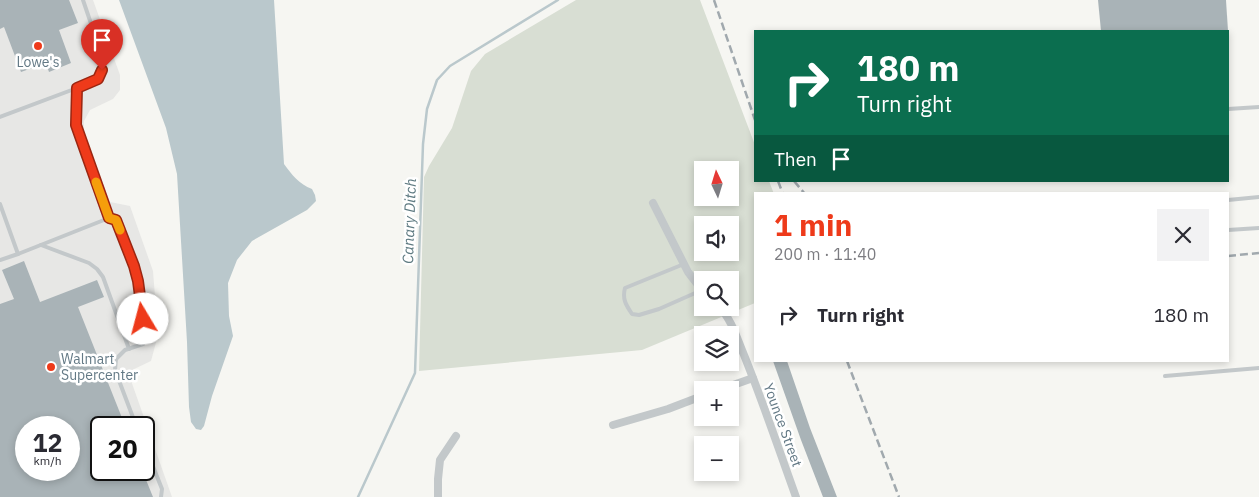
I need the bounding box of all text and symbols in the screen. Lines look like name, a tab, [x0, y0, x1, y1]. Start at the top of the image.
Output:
pin	[81, 19, 123, 70]
icon: arrive	[88, 26, 116, 54]
marker: Lowe's	[32, 40, 44, 52]
text: 180 m	[857, 45, 960, 91]
icon: right	[774, 50, 839, 115]
place label: Lowe's	[17, 53, 60, 71]
text: Turn right	[857, 89, 952, 118]
icon: arrive	[827, 145, 855, 173]
text: Then	[774, 147, 817, 171]
north arrow	[694, 161, 739, 206]
map controls	[694, 161, 739, 481]
water label: Canary Ditch	[398, 178, 420, 264]
text: 1 min	[774, 205, 852, 244]
button: close	[1157, 209, 1209, 261]
button: sound	[694, 216, 739, 261]
text: 200 m · 11:40	[774, 244, 876, 264]
button: search	[694, 271, 739, 316]
position arrow	[116, 292, 168, 344]
icon: right	[774, 301, 802, 329]
text: Turn right	[817, 303, 904, 327]
text: 180 m	[1154, 303, 1209, 327]
button: layers	[694, 326, 739, 371]
place label: Walmart Supercenter	[61, 350, 138, 384]
marker: Walmart Supercenter	[45, 361, 57, 373]
button: +	[694, 381, 739, 426]
street label: Younce Street	[760, 381, 806, 469]
speed limit sign: 20	[90, 416, 155, 481]
text: 12	[32, 426, 63, 459]
button: −	[694, 436, 739, 481]
text: km/h	[33, 453, 62, 468]

